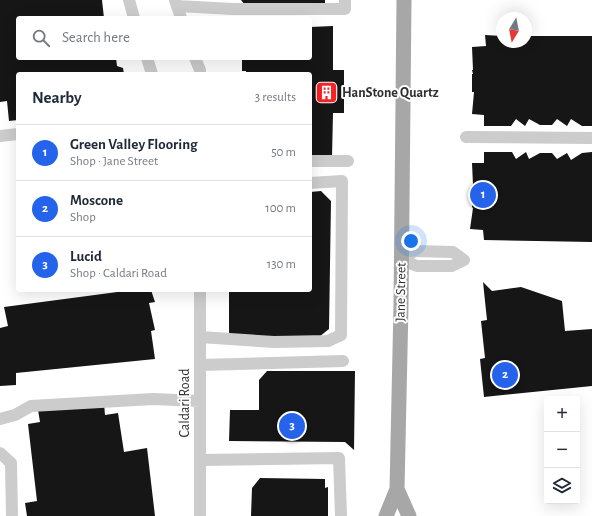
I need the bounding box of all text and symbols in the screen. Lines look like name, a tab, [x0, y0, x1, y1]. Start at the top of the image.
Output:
north arrow	[496, 12, 532, 48]
search box	[16, 16, 312, 60]
icon: search	[30, 27, 52, 49]
text: Search here	[62, 30, 130, 45]
building icon: HanStone Quartz	[314, 80, 340, 106]
place label: HanStone Quartz	[342, 86, 439, 100]
text: Nearby	[32, 89, 82, 106]
text: 3 results	[255, 91, 296, 104]
text: Green Valley Flooring	[70, 137, 198, 152]
text: 1	[43, 146, 47, 159]
text: 50 m	[271, 146, 296, 159]
text: Shop · Jane Street	[70, 155, 158, 168]
pin: 1	[470, 180, 496, 210]
text: Moscone	[70, 193, 123, 208]
text: 2	[42, 202, 48, 215]
text: 100 m	[265, 202, 296, 215]
text: Shop	[70, 211, 96, 224]
your location	[401, 231, 421, 251]
text: Lucid	[70, 249, 102, 264]
text: 3	[42, 258, 48, 271]
text: 130 m	[267, 258, 296, 271]
street label: Jane Street	[393, 262, 409, 322]
text: Shop · Caldari Road	[70, 267, 167, 280]
pin: 2	[492, 360, 518, 390]
street label: Caldari Road	[178, 369, 192, 437]
map controls	[544, 396, 580, 504]
button: +	[544, 396, 580, 432]
pin: 3	[279, 411, 305, 441]
button: −	[544, 432, 580, 468]
button: layers	[544, 468, 580, 504]

